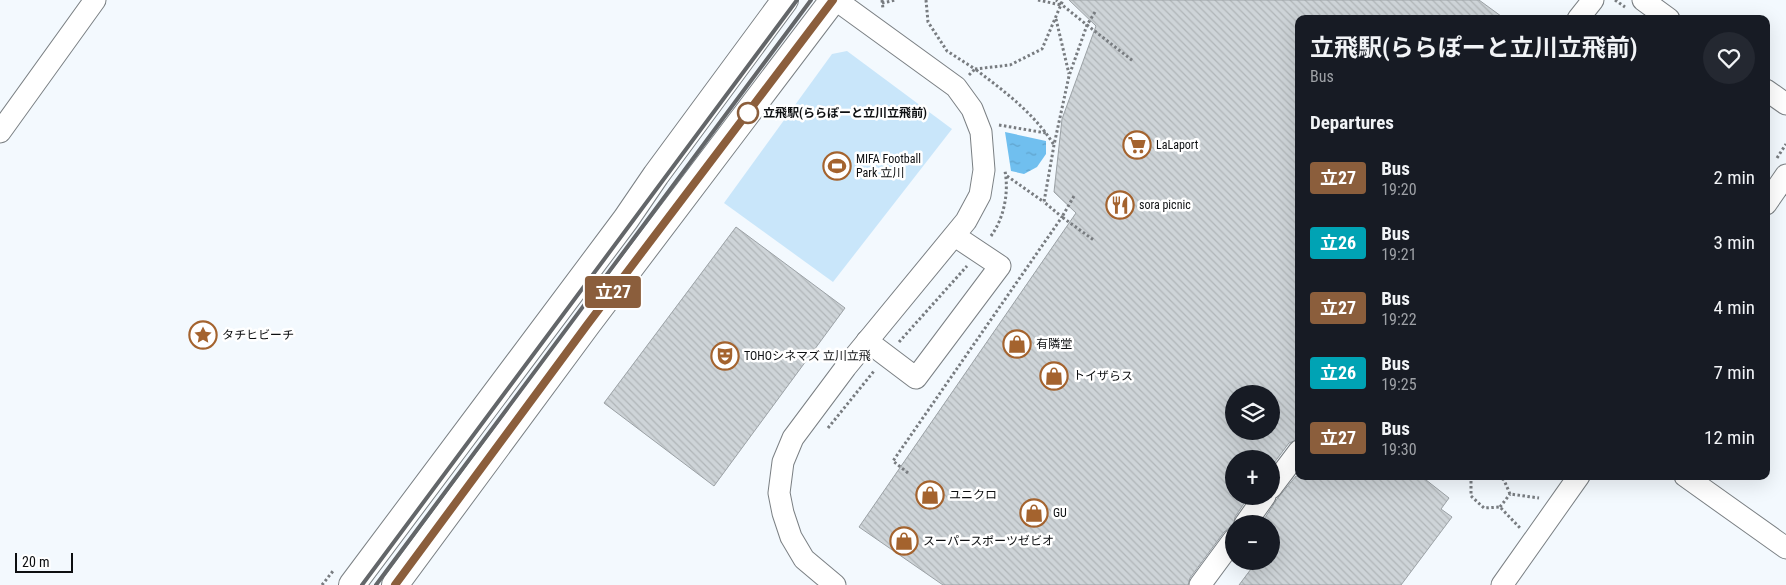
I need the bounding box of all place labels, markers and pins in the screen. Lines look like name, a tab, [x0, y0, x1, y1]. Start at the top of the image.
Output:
marker: 立飛駅(ららぽーと立川立飛前)	[737, 102, 759, 124]
place label: 立飛駅(ららぽーと立川立飛前)	[763, 106, 927, 120]
supermarket icon: LaLaport	[1122, 130, 1152, 160]
place label: LaLaport	[1156, 138, 1199, 152]
sports icon: MIFA Football Park 立川	[822, 151, 852, 181]
place label: MIFA Football Park 立川	[856, 152, 921, 180]
restaurant icon: sora picnic	[1105, 190, 1135, 220]
place label: sora picnic	[1139, 198, 1191, 212]
place icon: タチヒビーチ	[188, 320, 218, 350]
place label: タチヒビーチ	[222, 328, 294, 342]
shop icon: 有隣堂	[1002, 329, 1032, 359]
place label: 有隣堂	[1036, 337, 1072, 351]
theatre icon: TOHOシネマズ 立川立飛	[710, 341, 740, 371]
place label: TOHOシネマズ 立川立飛	[744, 349, 871, 363]
shop icon: トイザらス	[1039, 361, 1069, 391]
place label: トイザらス	[1073, 369, 1133, 383]
shop icon: ユニクロ	[915, 480, 945, 510]
place label: ユニクロ	[949, 488, 997, 502]
shop icon: GU	[1019, 498, 1049, 528]
place label: GU	[1053, 506, 1067, 520]
shop icon: スーパースポーツゼビオ	[889, 526, 919, 556]
place label: スーパースポーツゼビオ	[923, 534, 1054, 548]

